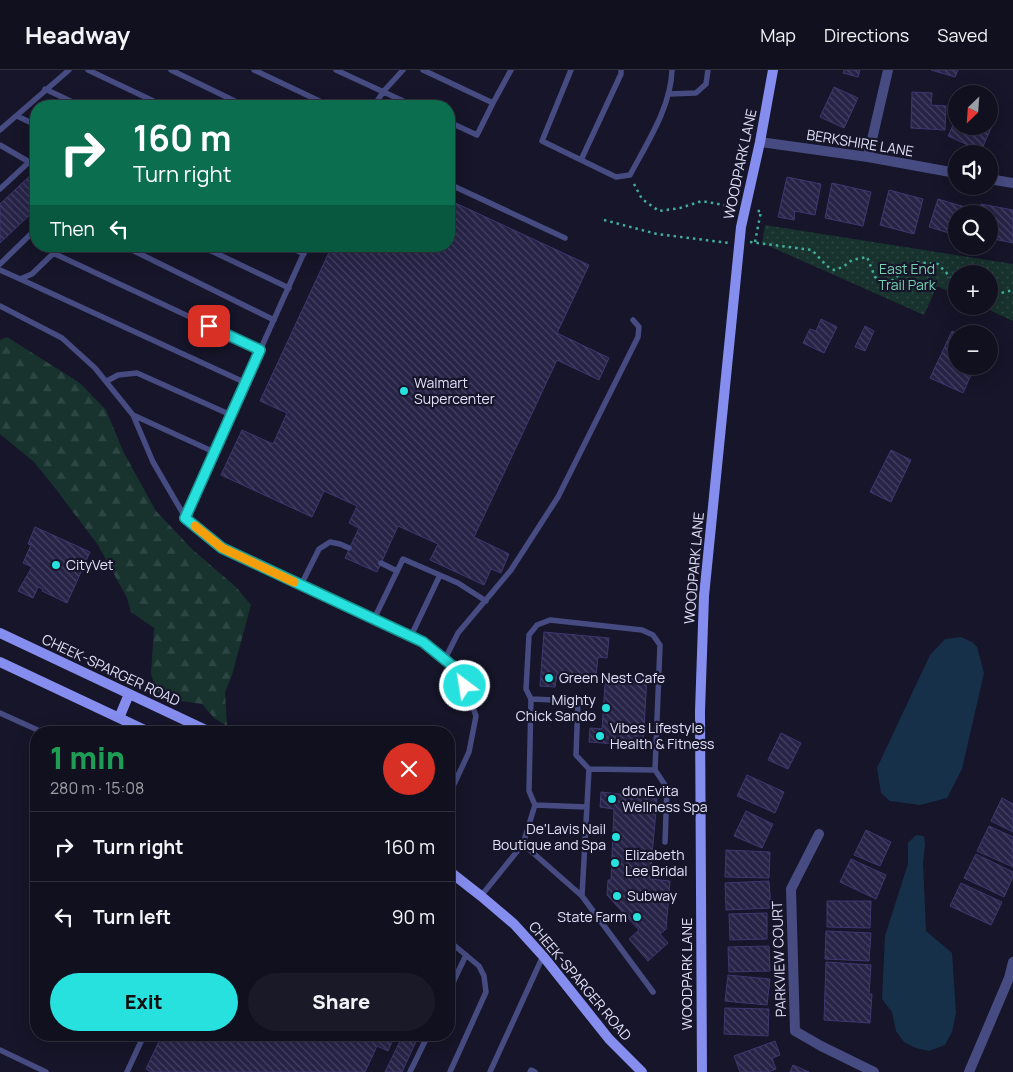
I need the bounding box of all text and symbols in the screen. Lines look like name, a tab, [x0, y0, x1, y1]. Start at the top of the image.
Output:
text: Headway	[25, 18, 130, 51]
text: Map	[760, 23, 796, 47]
text: Directions	[824, 23, 909, 47]
text: Saved	[937, 23, 988, 47]
north arrow	[948, 85, 998, 135]
map controls	[948, 85, 998, 375]
street label: WOODPARK LANE	[719, 107, 760, 221]
text: 160 m	[133, 114, 232, 162]
icon: right	[50, 120, 115, 185]
street label: BERKSHIRE LANE	[805, 125, 915, 160]
button: sound	[948, 145, 998, 195]
text: Turn right	[133, 159, 231, 189]
button: search	[948, 205, 998, 255]
icon: left	[105, 215, 133, 243]
text: Then	[50, 216, 95, 242]
park label: East End Trail Park	[878, 259, 937, 294]
button: +	[948, 265, 998, 315]
pin	[188, 305, 230, 347]
icon: arrive	[195, 312, 223, 340]
button: −	[948, 325, 998, 375]
place label: Walmart Supercenter	[414, 373, 495, 408]
marker: Walmart Supercenter	[398, 385, 410, 397]
street label: WOODPARK LANE	[679, 511, 708, 625]
place label: CityVet	[66, 555, 114, 574]
marker: CityVet	[50, 559, 62, 571]
street label: CHEEK-SPARGER ROAD	[39, 629, 183, 710]
position arrow	[438, 659, 490, 711]
place label: Green Nest Cafe	[559, 668, 665, 687]
marker: Green Nest Cafe	[543, 672, 555, 684]
place label: Mighty Chick Sando	[516, 690, 597, 725]
marker: Mighty Chick Sando	[600, 702, 612, 714]
place label: Vibes Lifestyle Health & Fitness	[610, 718, 714, 753]
marker: Vibes Lifestyle Health & Fitness	[594, 730, 606, 742]
text: 1 min	[50, 737, 125, 778]
button: close	[383, 743, 435, 795]
text: 280 m · 15:08	[50, 777, 144, 799]
place label: donEvita Wellness Spa	[622, 781, 708, 816]
marker: donEvita Wellness Spa	[606, 793, 618, 805]
place label: De'Lavis Nail Boutique and Spa	[493, 819, 606, 854]
marker: De'Lavis Nail Boutique and Spa	[610, 831, 622, 843]
icon: right	[50, 833, 78, 861]
text: Turn right	[93, 834, 183, 860]
text: 160 m	[384, 834, 435, 860]
place label: Elizabeth Lee Bridal	[625, 845, 688, 880]
marker: Elizabeth Lee Bridal	[609, 857, 621, 869]
place label: Subway	[627, 886, 678, 905]
marker: Subway	[611, 890, 623, 902]
street label: PARKVIEW COURT	[767, 900, 790, 1018]
icon: left	[50, 903, 78, 931]
text: Turn left	[93, 904, 171, 930]
text: 90 m	[392, 904, 435, 930]
place label: State Farm	[557, 907, 627, 926]
marker: State Farm	[631, 911, 643, 923]
street label: CHEEK-SPARGER ROAD	[525, 917, 636, 1044]
street label: WOODPARK LANE	[677, 918, 696, 1030]
button: Exit	[50, 973, 238, 1031]
button: Share	[248, 973, 435, 1031]

